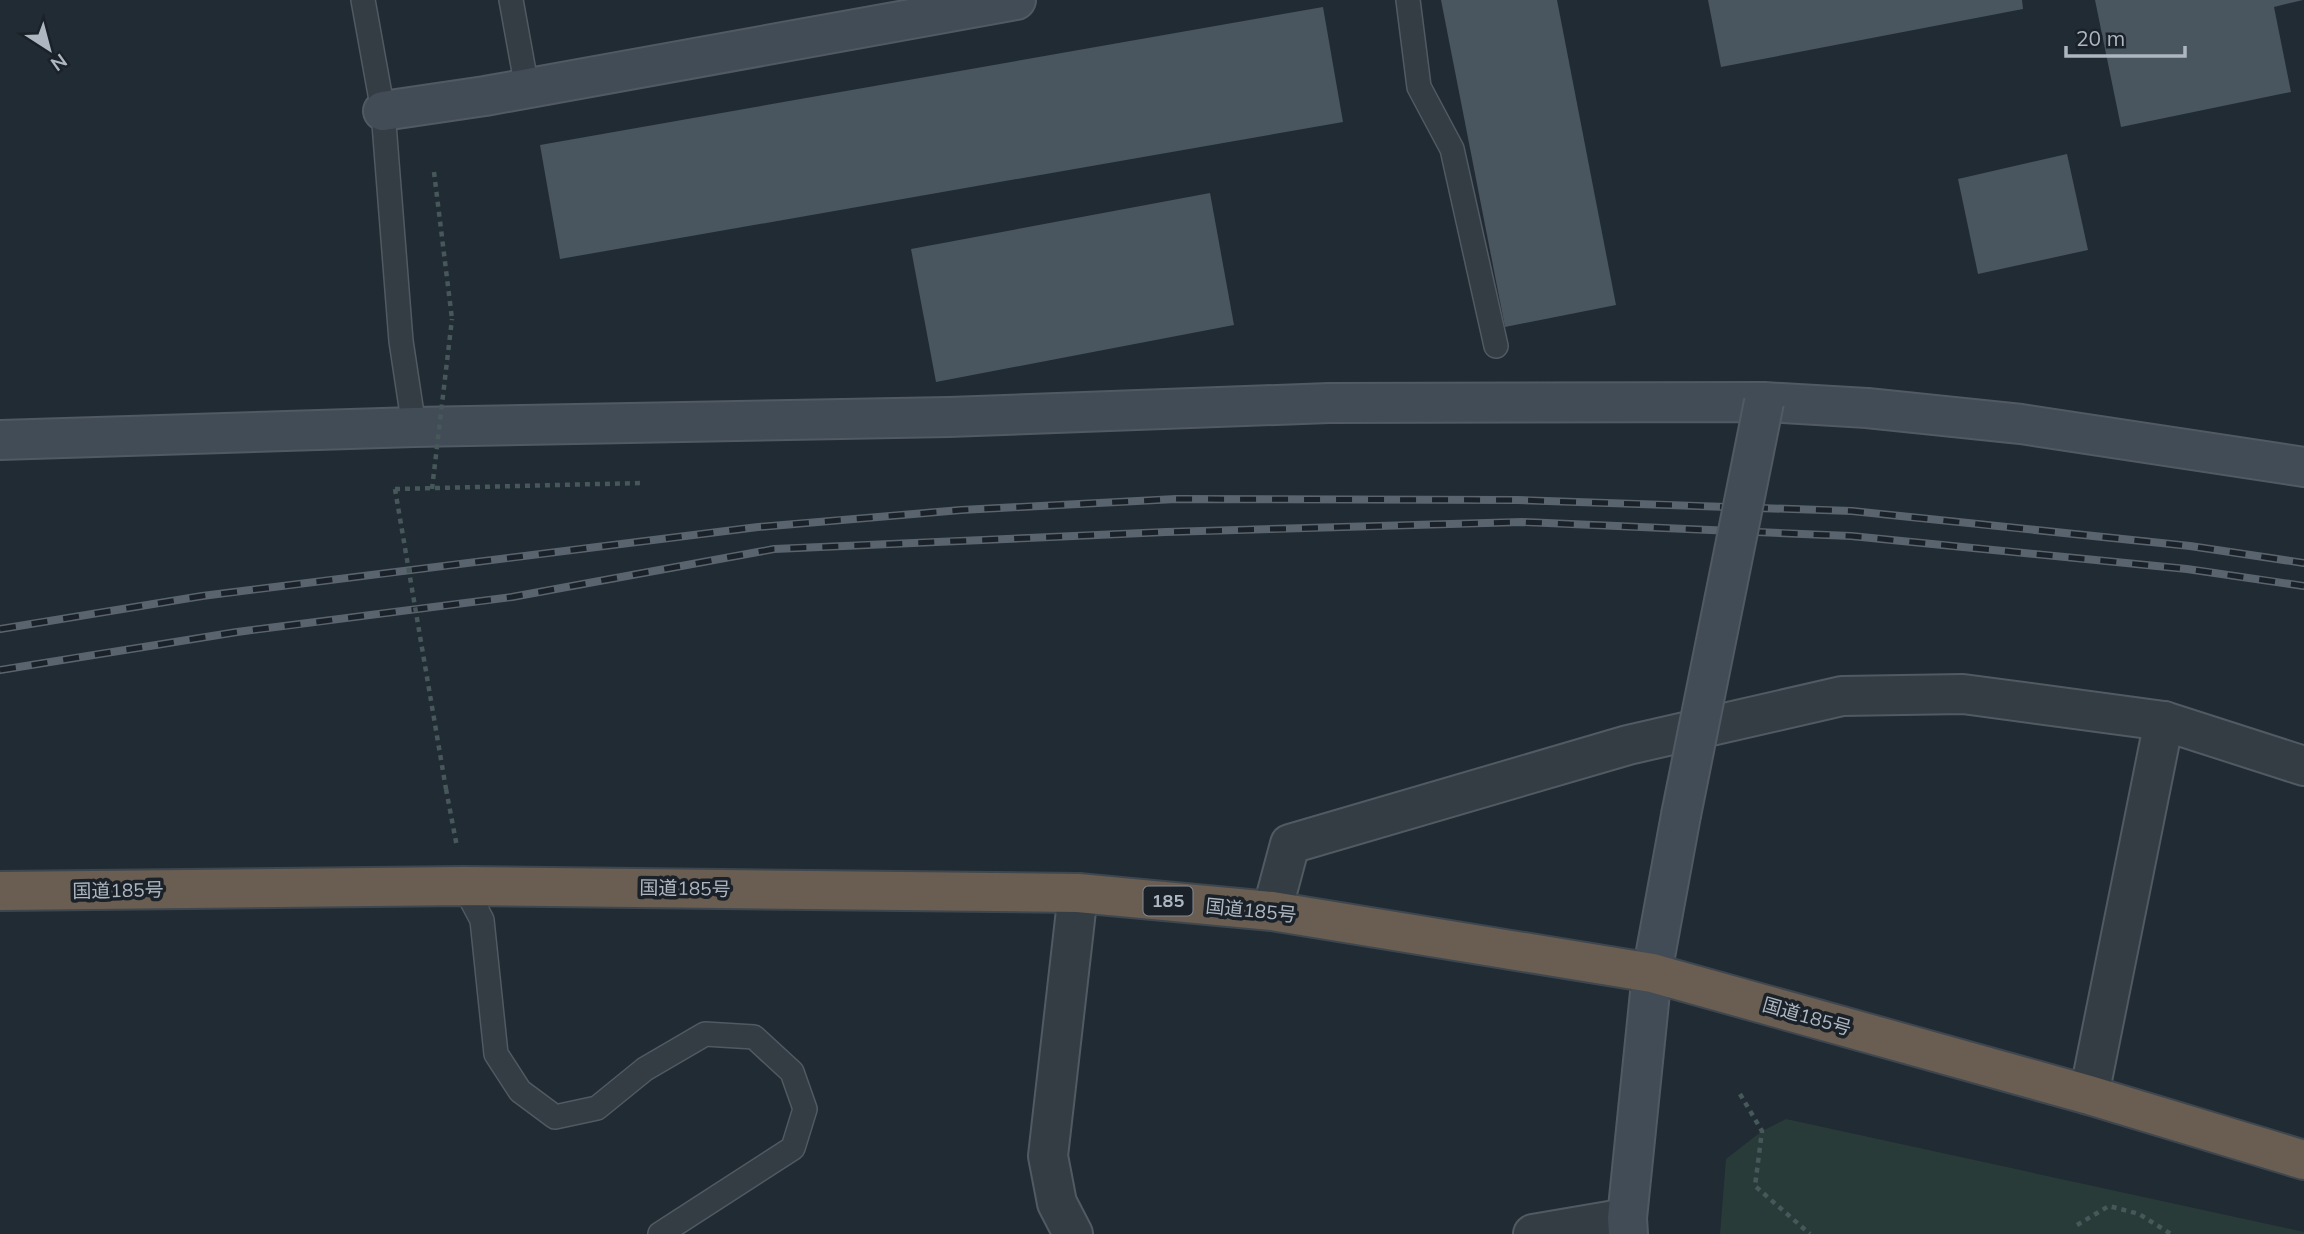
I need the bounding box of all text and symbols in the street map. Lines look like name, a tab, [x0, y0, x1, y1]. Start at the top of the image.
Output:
north arrow	[14, 14, 84, 84]
scale bar	[2066, 14, 2185, 58]
text: 20 m	[2076, 25, 2125, 51]
text: N	[46, 49, 72, 77]
street label: 国道185号	[639, 875, 731, 901]
street label: 国道185号	[72, 877, 164, 903]
road number: 185	[1144, 887, 1192, 916]
street label: 国道185号	[1204, 893, 1298, 927]
street label: 国道185号	[1760, 992, 1854, 1040]

